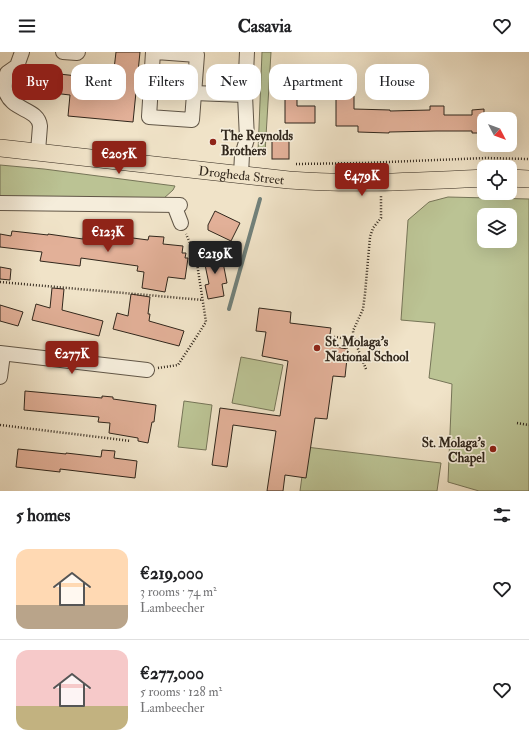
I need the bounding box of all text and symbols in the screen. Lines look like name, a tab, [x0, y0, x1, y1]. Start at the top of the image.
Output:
icon: menu	[16, 15, 38, 37]
text: Casavia	[238, 15, 291, 38]
icon: heart	[491, 15, 513, 37]
chip: Buy	[12, 64, 63, 100]
chip: Rent	[71, 64, 126, 100]
chip: Filters	[134, 64, 198, 100]
chip: New	[206, 64, 261, 100]
chip: Apartment	[269, 64, 357, 100]
chip: House	[365, 64, 429, 100]
north arrow	[477, 112, 517, 152]
map controls	[477, 112, 517, 248]
place label: The Reynolds Brothers	[220, 128, 294, 159]
marker: The Reynolds Brothers	[208, 137, 218, 147]
pin: €205K	[91, 141, 147, 175]
text: €205K	[101, 146, 137, 162]
button: locate	[477, 160, 517, 200]
street label: Drogheda Street	[198, 163, 285, 188]
pin: €479K	[334, 163, 390, 197]
text: €479K	[344, 168, 380, 184]
button: layers	[477, 208, 517, 248]
pin: €123K	[80, 219, 136, 253]
text: €123K	[92, 224, 124, 240]
pin: €219K	[187, 241, 243, 275]
text: €219K	[198, 246, 232, 262]
place label: St. Molaga's National School	[324, 334, 409, 365]
pin: €277K	[44, 341, 100, 375]
marker: St. Molaga's National School	[312, 343, 322, 353]
text: €277K	[54, 346, 90, 362]
place label: St. Molaga's Chapel	[422, 435, 486, 467]
marker: St. Molaga's Chapel	[488, 444, 498, 454]
icon: filters	[491, 504, 513, 526]
text: 5 homes	[16, 505, 70, 526]
text: €219,000	[140, 563, 203, 584]
icon: home	[48, 565, 96, 613]
icon: heart	[491, 578, 513, 600]
text: 3 rooms · 74 m²	[140, 584, 217, 600]
text: Lambeecher	[140, 600, 204, 616]
text: €277,000	[140, 663, 204, 684]
icon: home	[48, 666, 96, 714]
icon: heart	[491, 679, 513, 701]
text: 5 rooms · 128 m²	[140, 684, 222, 700]
text: Lambeecher	[140, 700, 204, 716]

